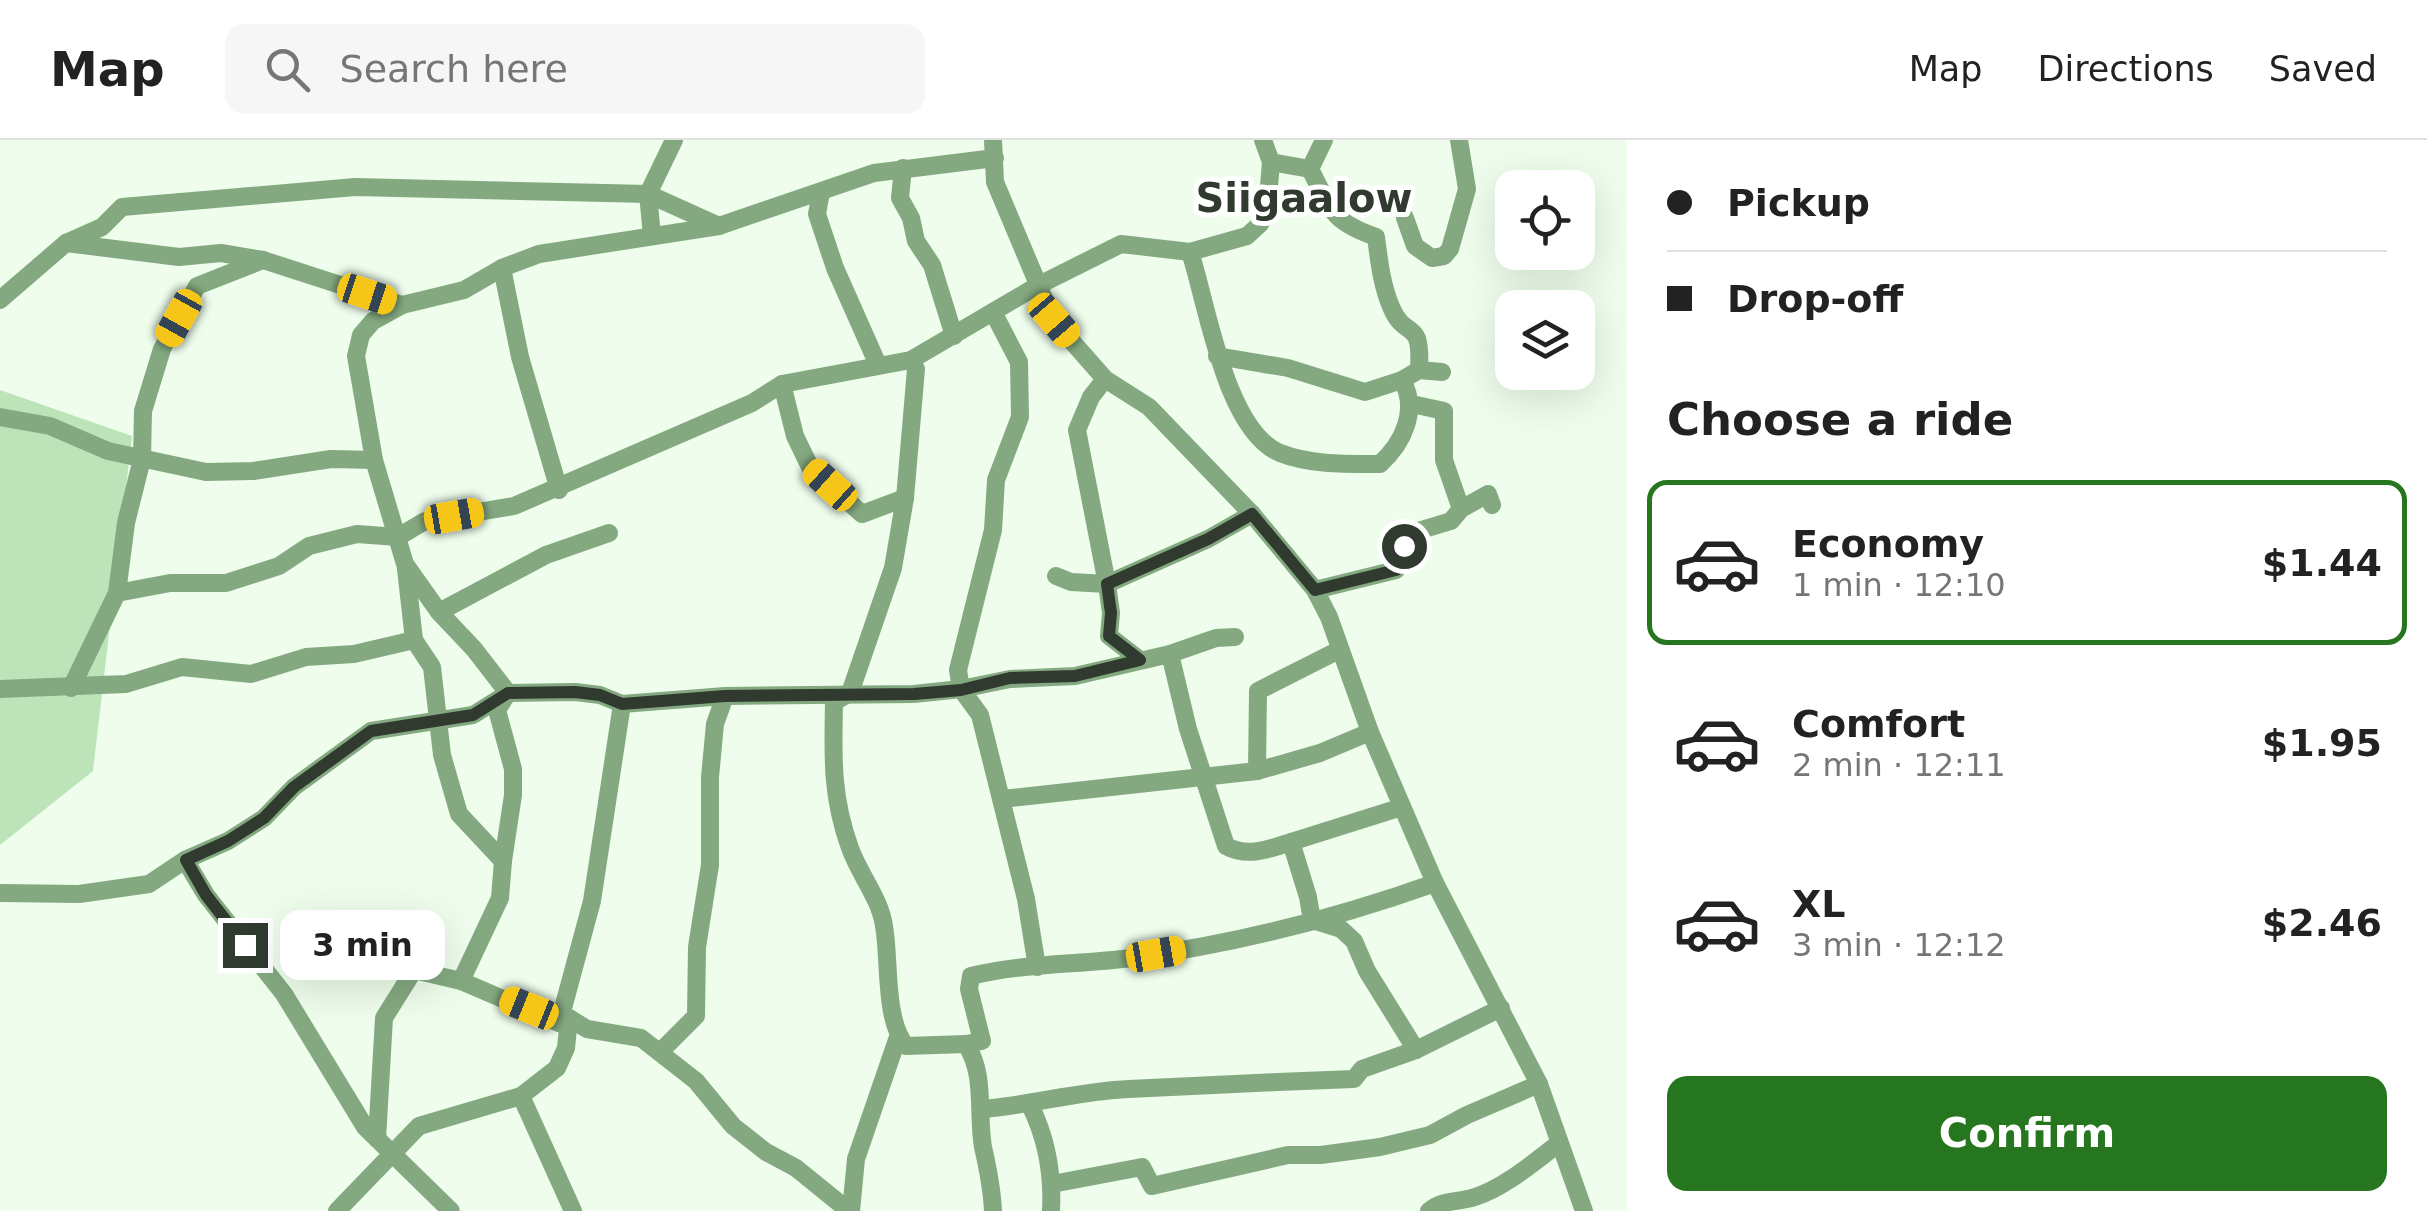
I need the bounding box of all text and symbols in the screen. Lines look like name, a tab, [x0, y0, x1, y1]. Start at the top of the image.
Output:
search box	[225, 24, 925, 114]
text: Map	[50, 41, 165, 97]
icon: search	[260, 42, 315, 97]
text: Search here	[340, 47, 568, 91]
text: Map	[1909, 49, 1983, 89]
text: Directions	[2038, 49, 2214, 89]
text: Saved	[2269, 49, 2377, 89]
map controls	[1495, 170, 1595, 390]
button: locate	[1495, 170, 1595, 270]
district label: Siigaalow	[1196, 175, 1413, 221]
text: Pickup	[1727, 181, 1870, 225]
car	[334, 270, 400, 318]
text: Drop-off	[1727, 277, 1903, 321]
car	[151, 284, 207, 352]
car	[1023, 288, 1085, 352]
button: layers	[1495, 290, 1595, 390]
text: Choose a ride	[1667, 393, 2013, 446]
car	[798, 454, 862, 516]
car	[422, 496, 486, 536]
icon: car	[1672, 518, 1762, 608]
text: Economy	[1792, 522, 1984, 566]
route start	[1382, 524, 1427, 569]
text: $1.44	[2262, 541, 2382, 585]
text: 1 min · 12:10	[1792, 566, 2006, 604]
icon: car	[1672, 698, 1762, 788]
text: Comfort	[1792, 702, 1965, 746]
text: $1.95	[2262, 721, 2382, 765]
text: 2 min · 12:11	[1792, 746, 2006, 784]
icon: car	[1672, 878, 1762, 968]
text: XL	[1792, 882, 1846, 926]
text: $2.46	[2262, 901, 2382, 945]
callout: 3 min	[280, 910, 445, 980]
route end	[223, 923, 268, 968]
text: 3 min	[312, 926, 413, 964]
text: 3 min · 12:12	[1792, 926, 2006, 964]
car	[1124, 934, 1188, 974]
car	[496, 983, 562, 1033]
button: Confirm	[1667, 1076, 2387, 1191]

